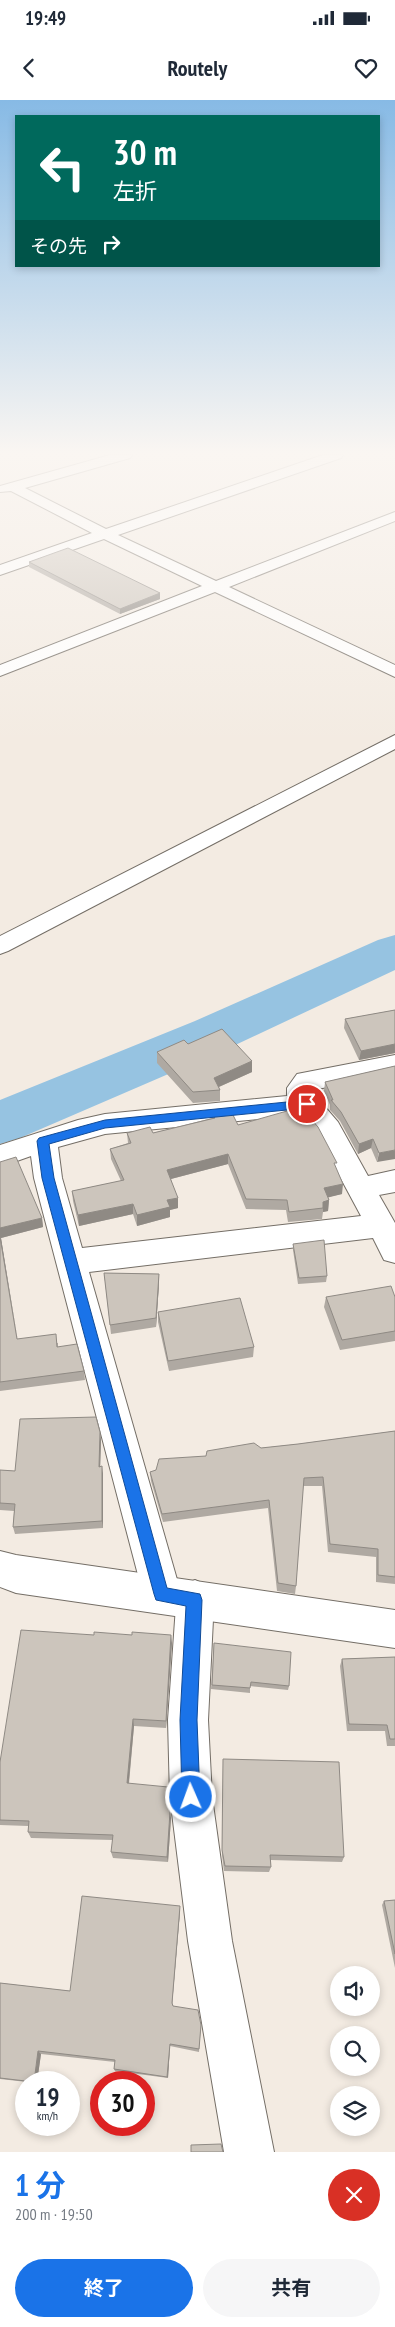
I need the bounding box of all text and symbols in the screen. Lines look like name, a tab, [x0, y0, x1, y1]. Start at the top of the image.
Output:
text: 19:49	[25, 6, 66, 30]
icon: back	[15, 54, 43, 82]
text: Routely	[168, 54, 227, 82]
icon: heart	[352, 54, 380, 82]
text: 30 m	[113, 129, 177, 175]
icon: left	[30, 135, 95, 200]
text: 左折	[113, 177, 157, 205]
icon: right	[97, 230, 125, 258]
text: その先	[30, 234, 87, 258]
pin	[286, 1083, 328, 1125]
icon: arrive	[293, 1090, 321, 1118]
position arrow	[164, 1770, 216, 1822]
map controls	[330, 1966, 380, 2136]
button: sound	[330, 1966, 380, 2016]
button: search	[330, 2026, 380, 2076]
speed limit sign: 30	[90, 2071, 155, 2136]
text: 19	[36, 2081, 59, 2113]
button: layers	[330, 2086, 380, 2136]
text: km/h	[37, 2108, 58, 2123]
text: 1 分	[15, 2165, 66, 2204]
button: close	[328, 2169, 380, 2221]
text: 200 m · 19:50	[15, 2204, 93, 2224]
button: 終了	[15, 2259, 193, 2317]
button: 共有	[203, 2259, 380, 2317]

